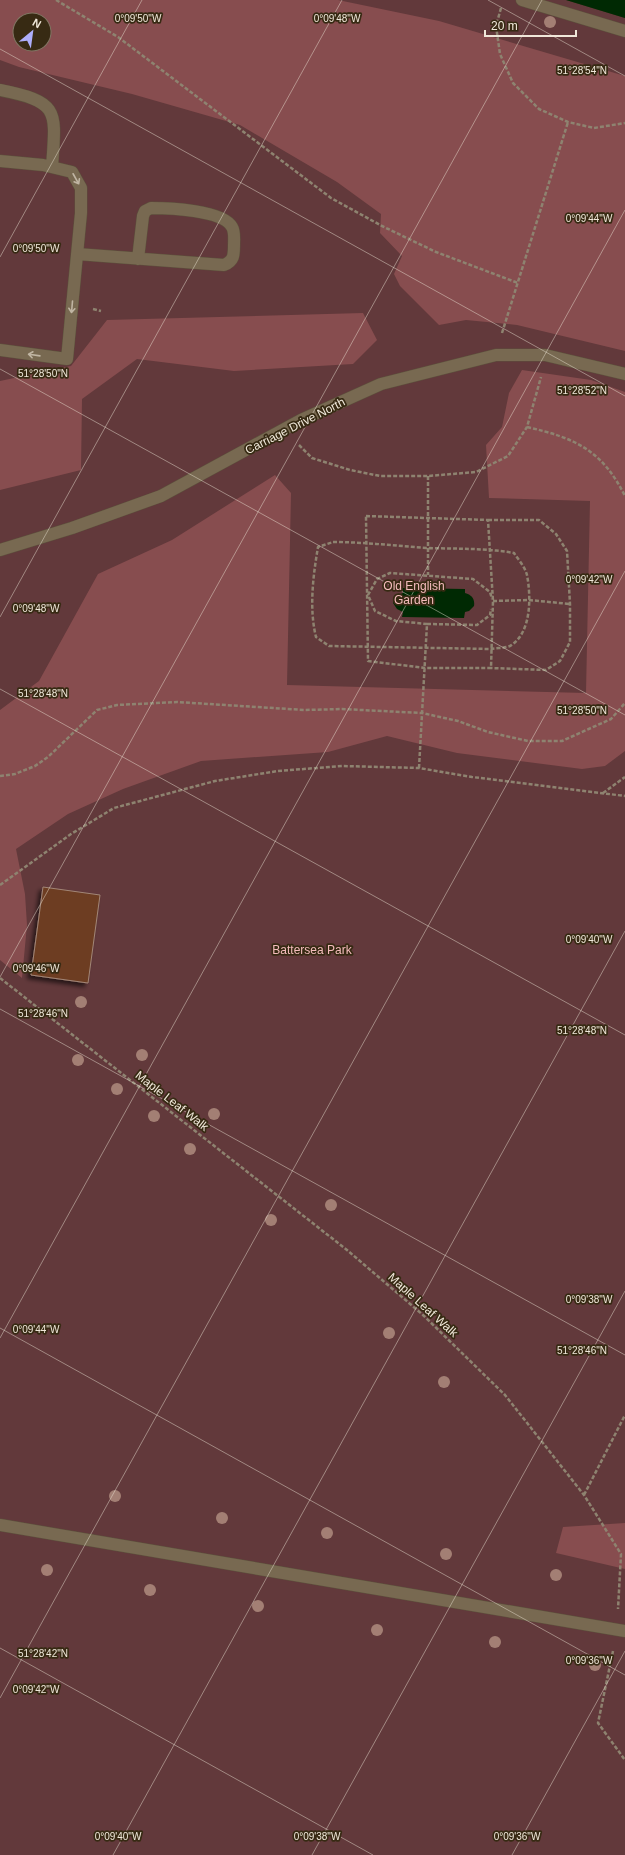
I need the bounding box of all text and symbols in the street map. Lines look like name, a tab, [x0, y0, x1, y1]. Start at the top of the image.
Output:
north arrow	[12, 12, 52, 52]
scale bar	[485, 12, 576, 38]
text: 0°09'50"W	[115, 13, 162, 24]
text: 0°09'48"W	[314, 13, 361, 24]
text: N	[30, 16, 43, 30]
text: 20 m	[491, 19, 518, 33]
text: 51°28'54"N	[557, 65, 607, 76]
one-way arrow	[72, 173, 80, 185]
text: 0°09'44"W	[566, 213, 613, 224]
text: 0°09'50"W	[13, 243, 60, 254]
one-way arrow	[69, 300, 76, 313]
one-way arrow	[28, 351, 41, 359]
text: 51°28'50"N	[18, 368, 68, 379]
text: 51°28'52"N	[557, 385, 607, 396]
street label: Carriage Drive North	[243, 395, 347, 457]
text: 0°09'42"W	[566, 574, 613, 585]
park label: Old English Garden	[383, 579, 445, 607]
text: 0°09'48"W	[13, 603, 60, 614]
text: 51°28'48"N	[18, 688, 68, 699]
text: 51°28'50"N	[557, 705, 607, 716]
text: 0°09'40"W	[566, 934, 613, 945]
park label: Battersea Park	[272, 943, 353, 957]
text: 0°09'46"W	[13, 963, 60, 974]
text: 51°28'46"N	[18, 1008, 68, 1019]
text: 51°28'48"N	[557, 1025, 607, 1036]
street label: Maple Leaf Walk	[133, 1068, 212, 1135]
street label: Maple Leaf Walk	[385, 1270, 461, 1341]
text: 0°09'38"W	[566, 1294, 613, 1305]
text: 0°09'44"W	[13, 1324, 60, 1335]
text: 51°28'46"N	[557, 1345, 607, 1356]
text: 51°28'42"N	[18, 1648, 68, 1659]
text: 0°09'36"W	[566, 1655, 613, 1666]
text: 0°09'42"W	[13, 1684, 60, 1695]
text: 0°09'40"W	[95, 1831, 142, 1842]
text: 0°09'38"W	[294, 1831, 341, 1842]
text: 0°09'36"W	[494, 1831, 541, 1842]

